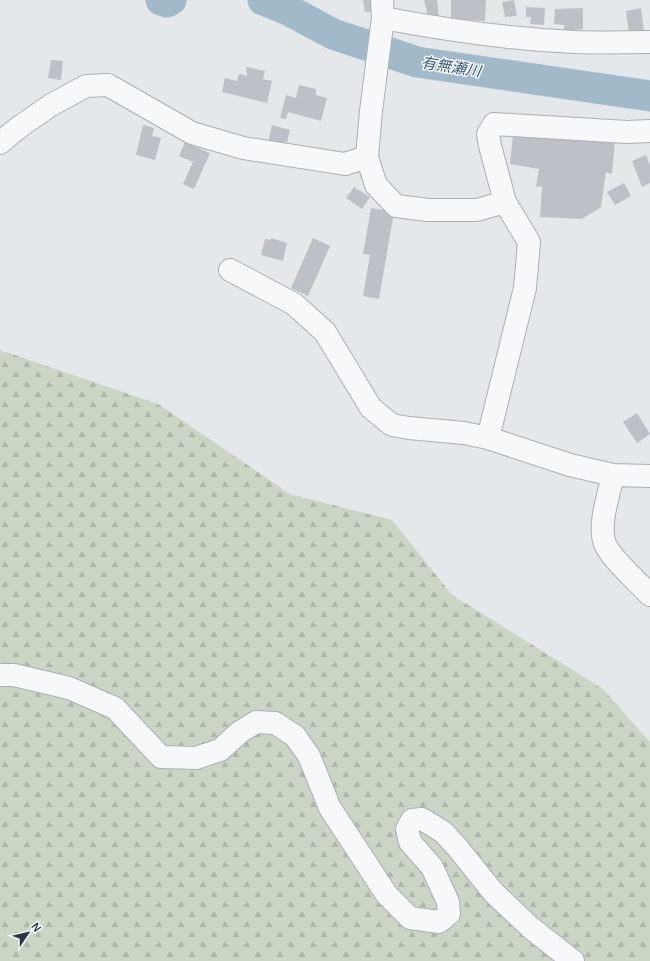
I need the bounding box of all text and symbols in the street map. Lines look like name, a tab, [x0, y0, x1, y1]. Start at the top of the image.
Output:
water label: 有無瀬川	[420, 51, 484, 82]
north arrow	[8, 913, 48, 953]
text: N	[28, 919, 45, 935]

